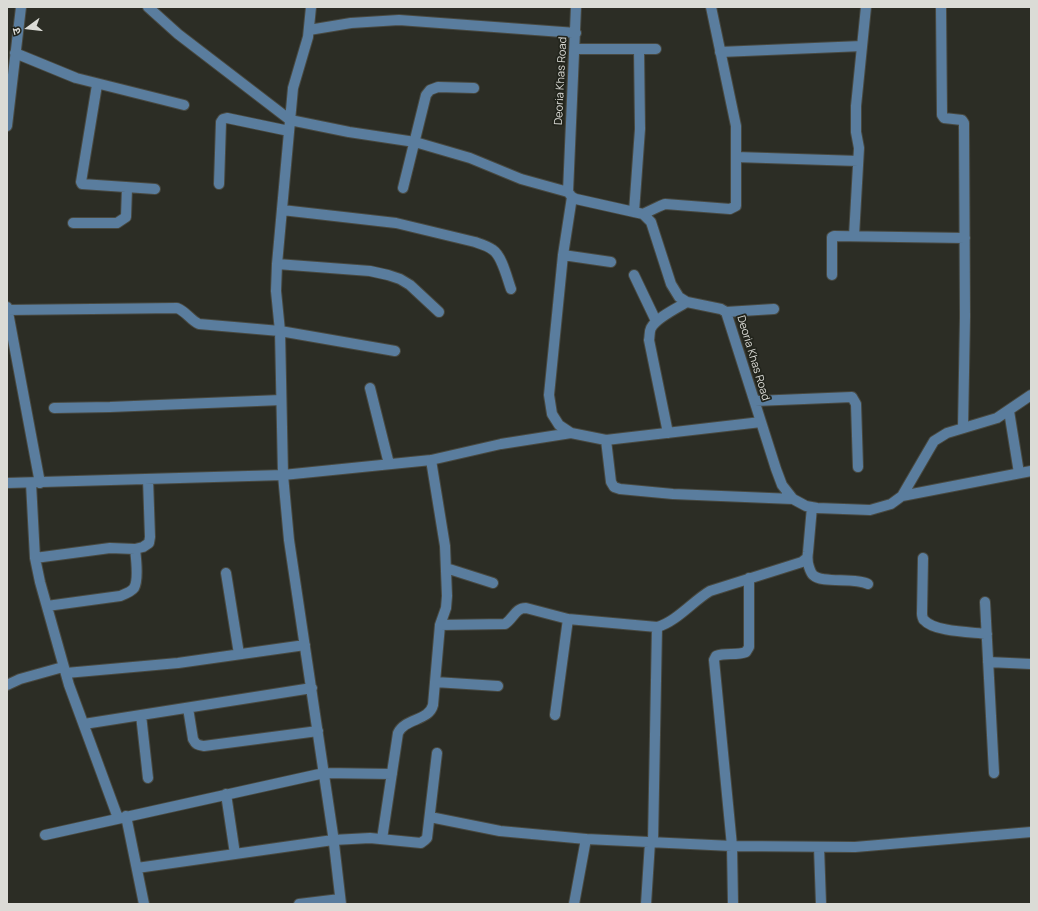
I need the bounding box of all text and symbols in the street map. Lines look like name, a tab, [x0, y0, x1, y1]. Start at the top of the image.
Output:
north arrow	[8, 8, 48, 48]
text: उ	[8, 26, 24, 36]
street label: Deoria Khas Road	[552, 37, 570, 125]
street label: Deoria Khas Road	[734, 314, 772, 402]

